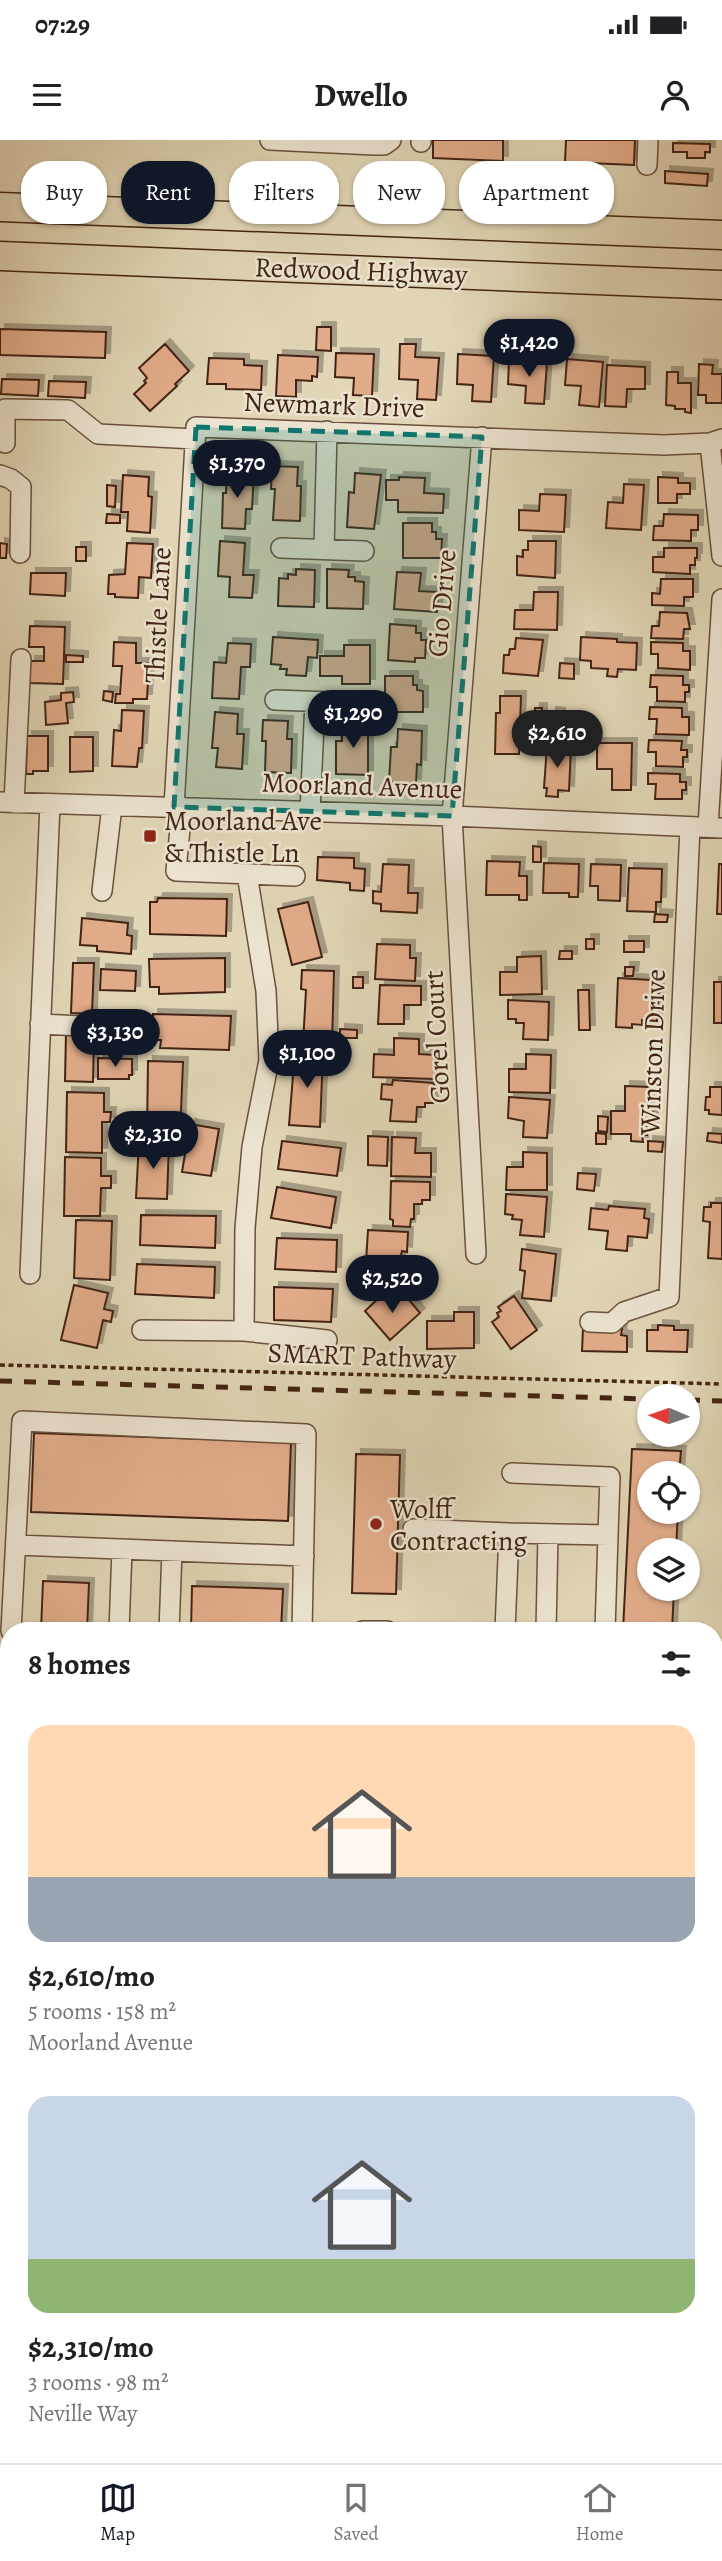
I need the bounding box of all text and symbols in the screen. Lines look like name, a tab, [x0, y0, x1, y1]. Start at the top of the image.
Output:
text: 07:29	[35, 7, 90, 42]
text: Dwello	[314, 73, 408, 117]
icon: menu	[28, 76, 66, 114]
icon: person	[656, 76, 694, 114]
chip: Buy	[21, 161, 107, 224]
chip: Rent	[121, 161, 215, 224]
chip: Filters	[229, 161, 339, 224]
chip: New	[353, 161, 445, 224]
chip: Apartment	[459, 161, 614, 224]
street label: Redwood Highway	[254, 248, 469, 294]
pin: $1,420	[472, 320, 586, 379]
text: $1,420	[500, 326, 558, 357]
street label: Newmark Drive	[243, 383, 425, 427]
pin: $1,370	[180, 440, 294, 500]
text: $1,370	[209, 447, 265, 478]
street label: Thistle Lane	[135, 546, 181, 684]
street label: Gio Drive	[418, 547, 466, 659]
pin: $1,290	[296, 690, 410, 750]
text: $1,290	[324, 697, 382, 728]
pin: $2,610	[500, 710, 614, 770]
text: $2,610	[528, 717, 586, 748]
street label: Moorland Avenue	[261, 764, 463, 808]
place label: Moorland Ave & Thistle Ln	[164, 802, 322, 872]
marker: Moorland Ave & Thistle Ln	[142, 828, 158, 844]
street label: Winston Drive	[631, 968, 675, 1137]
street label: Gorel Court	[415, 969, 459, 1105]
pin: $3,130	[58, 1010, 172, 1069]
text: $3,130	[87, 1016, 143, 1047]
pin: $1,100	[250, 1030, 364, 1090]
text: $1,100	[279, 1037, 335, 1068]
pin: $2,310	[96, 1112, 210, 1171]
text: $2,310	[124, 1118, 182, 1149]
pin: $2,520	[335, 1256, 449, 1315]
text: $2,520	[362, 1262, 422, 1293]
street label: SMART Pathway	[267, 1334, 457, 1378]
north arrow	[637, 1384, 700, 1447]
map controls	[637, 1384, 700, 1601]
button: locate	[637, 1461, 700, 1524]
place label: Wolff Contracting	[389, 1490, 527, 1560]
marker: Wolff Contracting	[368, 1516, 384, 1532]
button: layers	[637, 1538, 700, 1601]
text: 8 homes	[28, 1644, 131, 1684]
icon: filters	[657, 1645, 695, 1683]
icon: home	[299, 1771, 425, 1897]
text: $2,610/mo	[28, 1956, 155, 1996]
text: 5 rooms · 158 m²	[28, 1996, 176, 2027]
text: Moorland Avenue	[28, 2027, 193, 2058]
icon: home	[299, 2142, 425, 2268]
text: $2,310/mo	[28, 2327, 154, 2367]
text: 3 rooms · 98 m²	[28, 2367, 169, 2398]
text: Neville Way	[28, 2398, 137, 2429]
tab: Map	[99, 2479, 137, 2547]
tab: Saved	[334, 2479, 379, 2547]
tab: Home	[576, 2479, 623, 2547]

